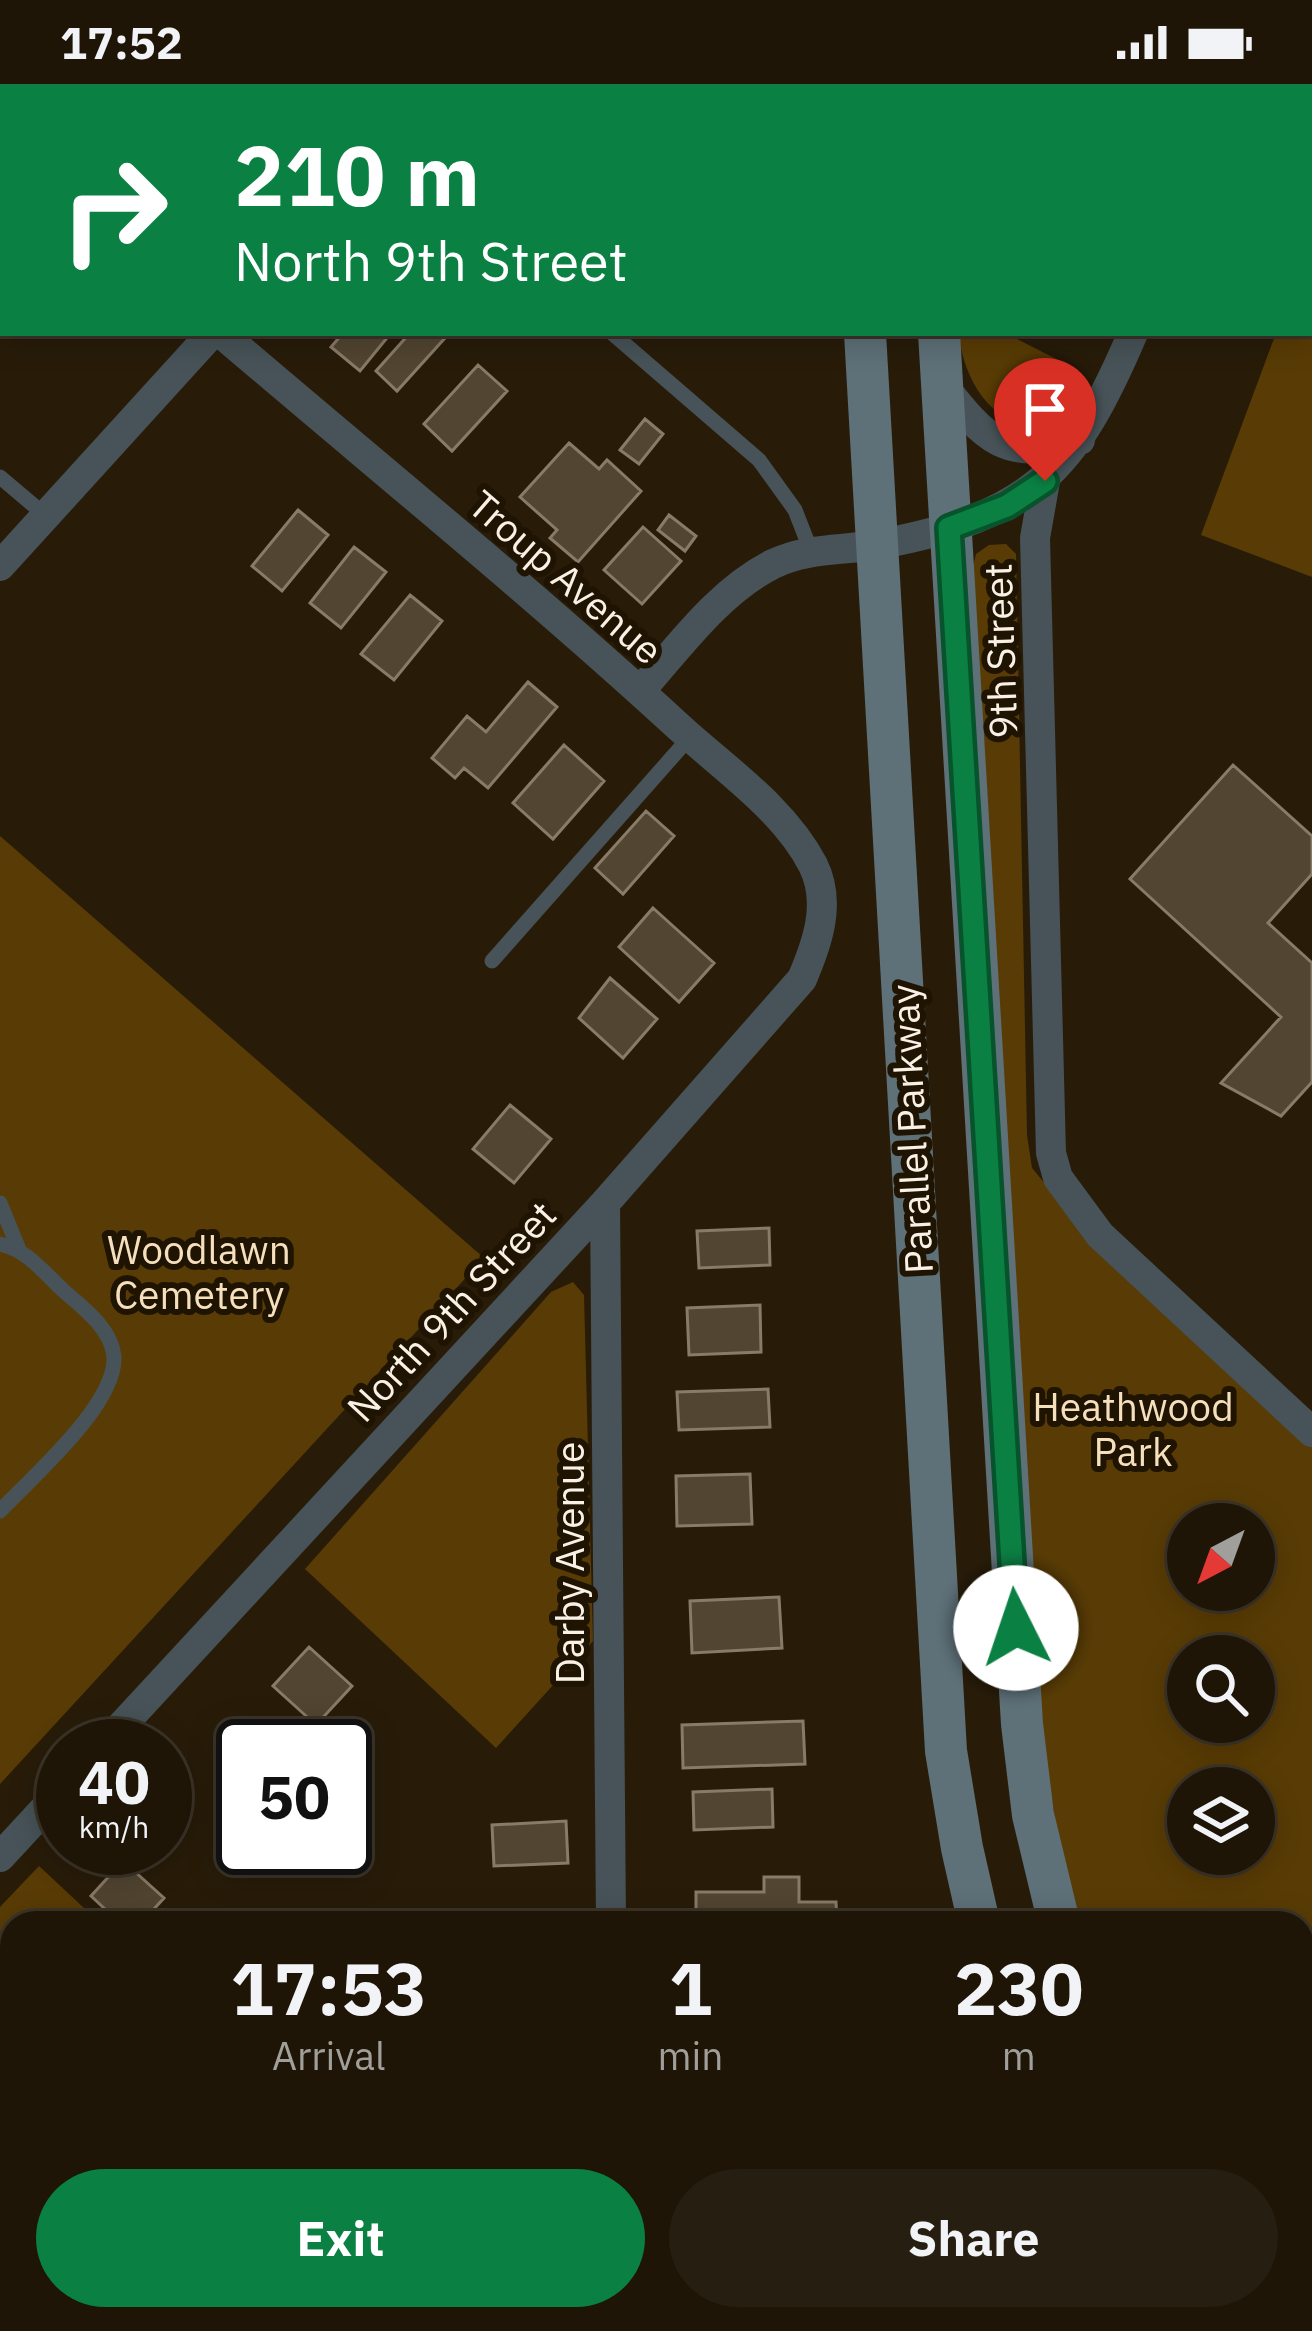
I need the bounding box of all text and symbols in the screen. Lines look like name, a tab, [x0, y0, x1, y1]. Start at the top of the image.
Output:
text: 17:52	[60, 13, 183, 71]
text: 210 m	[234, 120, 480, 229]
icon: right	[36, 132, 192, 288]
text: North 9th Street	[234, 226, 628, 296]
pin	[994, 358, 1096, 481]
icon: arrive	[1012, 376, 1078, 442]
street label: Troup Avenue	[458, 479, 674, 675]
street label: 9th Street	[971, 562, 1029, 740]
street label: Parallel Parkway	[878, 983, 944, 1275]
street label: North 9th Street	[335, 1190, 567, 1432]
park label: Woodlawn Cemetery	[107, 1224, 291, 1320]
park label: Heathwood Park	[1032, 1381, 1234, 1477]
street label: Darby Avenue	[544, 1442, 595, 1684]
north arrow	[1167, 1503, 1275, 1611]
map controls	[1167, 1503, 1275, 1875]
position arrow	[953, 1565, 1079, 1691]
button: search	[1167, 1635, 1275, 1743]
speed limit sign: 50	[216, 1719, 372, 1875]
text: 40	[78, 1742, 150, 1821]
button: layers	[1167, 1767, 1275, 1875]
text: km/h	[79, 1807, 149, 1846]
text: 17:53	[230, 1941, 427, 2035]
text: 1	[669, 1941, 712, 2035]
text: 230	[954, 1941, 1084, 2035]
text: Arrival	[272, 2030, 386, 2081]
text: min	[658, 2030, 723, 2081]
text: m	[1002, 2030, 1036, 2081]
button: Exit	[36, 2169, 645, 2307]
button: Share	[669, 2169, 1278, 2307]

